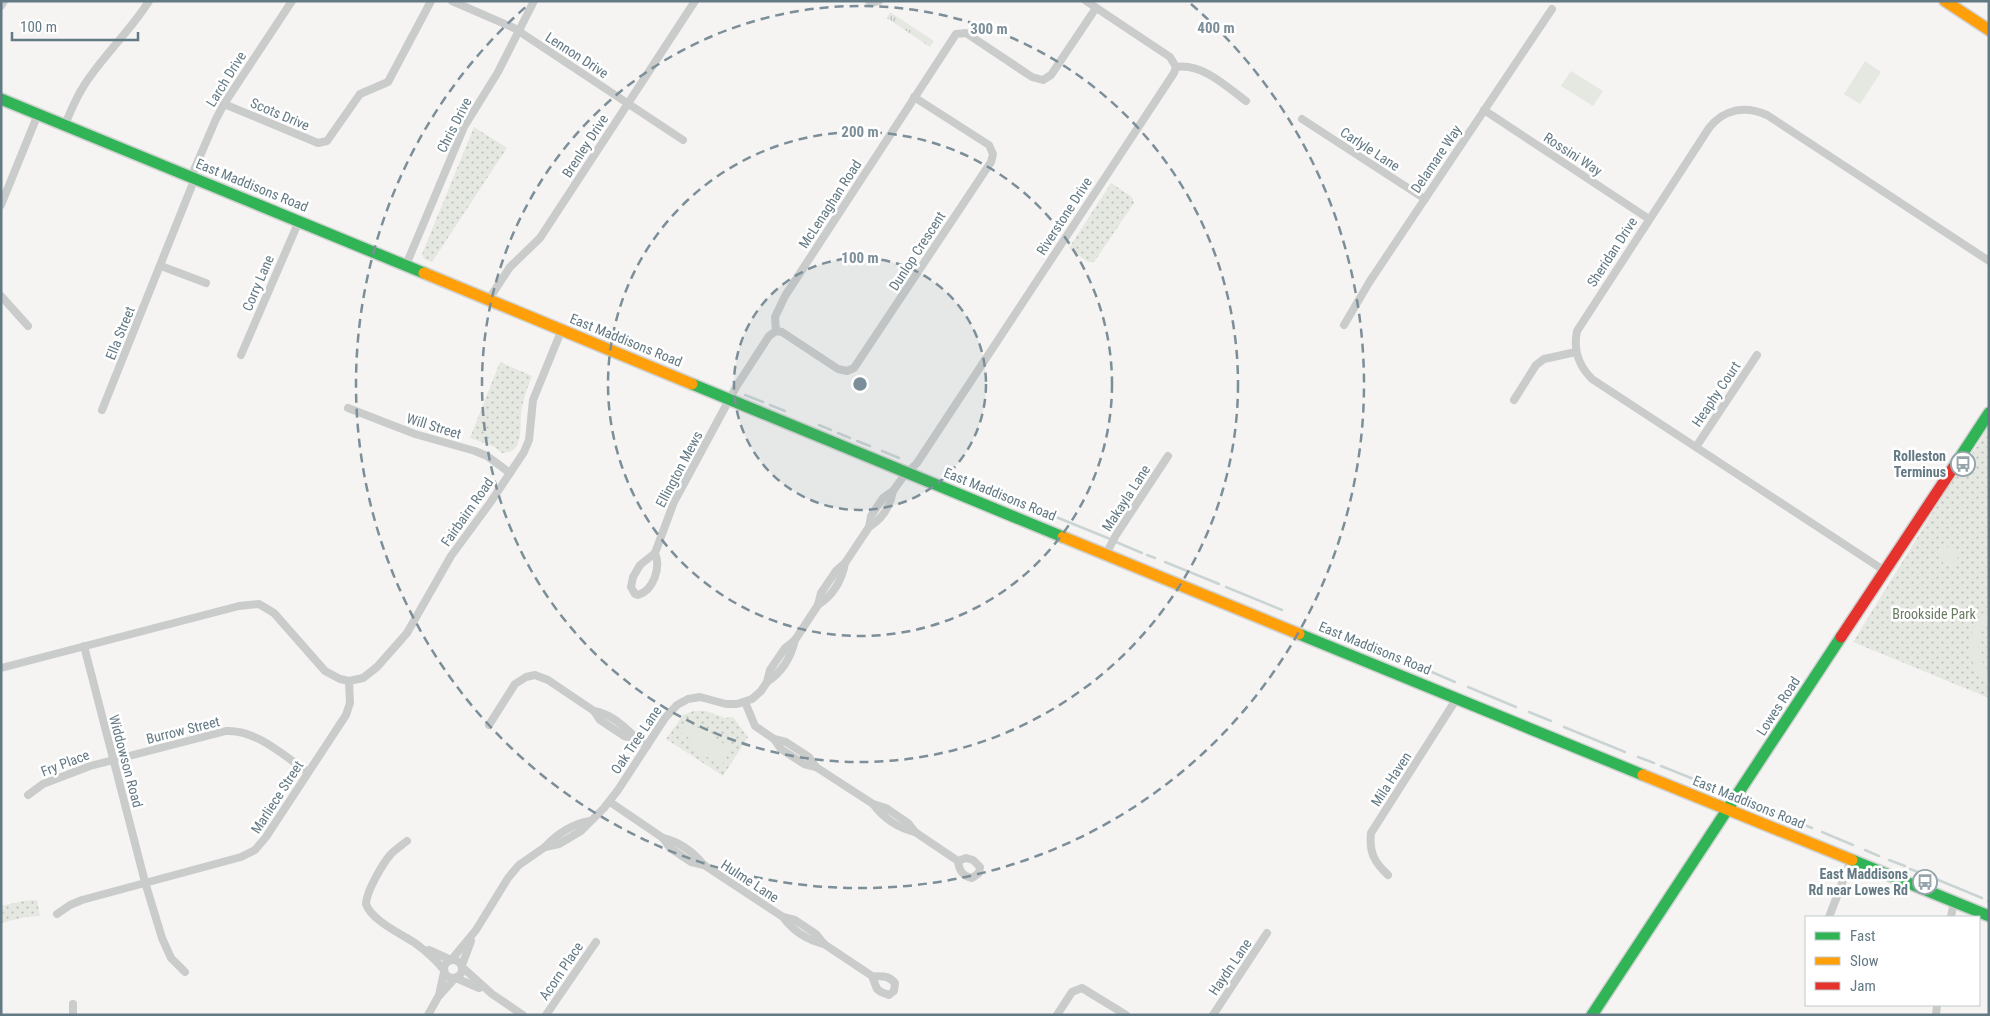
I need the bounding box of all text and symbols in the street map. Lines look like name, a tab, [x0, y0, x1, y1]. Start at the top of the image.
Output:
scale bar	[12, 10, 139, 42]
text: 100 m	[20, 18, 57, 36]
text: 400 m	[1197, 19, 1235, 37]
text: 300 m	[970, 20, 1008, 38]
street label: Lennon Drive	[543, 29, 612, 81]
street label: Larch Drive	[203, 48, 249, 109]
street label: Scots Drive	[248, 94, 312, 134]
street label: Chris Drive	[433, 94, 475, 155]
street label: Brenley Drive	[559, 111, 611, 180]
street label: Delamare Way	[1407, 122, 1465, 196]
text: 200 m	[841, 123, 879, 141]
street label: Carlyle Lane	[1337, 124, 1403, 174]
street label: Rossini Way	[1541, 129, 1605, 179]
street label: East Maddisons Road	[194, 155, 310, 215]
street label: McLenaghan Road	[795, 157, 865, 251]
street label: Riverstone Drive	[1033, 174, 1095, 258]
street label: Dunlop Crescent	[886, 209, 948, 293]
street label: Sheridan Drive	[1584, 214, 1641, 290]
text: 100 m	[841, 249, 879, 267]
street label: Corry Lane	[239, 252, 277, 313]
street label: Ella Street	[102, 304, 138, 362]
street label: East Maddisons Road	[568, 310, 684, 370]
street label: Heaphy Court	[1688, 358, 1744, 430]
centre of rings	[851, 375, 869, 393]
street label: Will Street	[405, 410, 463, 442]
street label: Ellington Mews	[652, 428, 706, 510]
place label: Rolleston Terminus	[1893, 448, 1946, 480]
bus stop icon: Rolleston Terminus	[1950, 451, 1976, 477]
street label: Makayla Lane	[1099, 461, 1154, 534]
street label: East Maddisons Road	[942, 464, 1058, 524]
street label: Fairbairn Road	[438, 475, 496, 549]
park label: Brookside Park	[1892, 606, 1976, 622]
street label: East Maddisons Road	[1317, 618, 1433, 678]
street label: Lowes Road	[1753, 674, 1803, 738]
street label: Oak Tree Lane	[607, 703, 665, 777]
street label: Widdowson Road	[106, 713, 146, 809]
street label: Burrow Street	[145, 713, 221, 747]
street label: Fry Place	[38, 746, 92, 780]
street label: Mila Haven	[1368, 749, 1414, 809]
street label: Marliece Street	[248, 758, 306, 836]
street label: East Maddisons Road	[1691, 772, 1807, 832]
street label: Hulme Lane	[718, 856, 782, 906]
place label: East Maddisons Rd near Lowes Rd	[1809, 866, 1908, 898]
bus stop icon: East Maddisons Rd near Lowes Rd	[1912, 869, 1938, 895]
legend	[1805, 916, 1980, 1006]
text: Fast	[1850, 927, 1875, 945]
street label: Haydn Lane	[1205, 935, 1255, 998]
street label: Acorn Place	[536, 939, 586, 1003]
text: Slow	[1850, 952, 1879, 970]
text: Jam	[1850, 977, 1876, 995]

